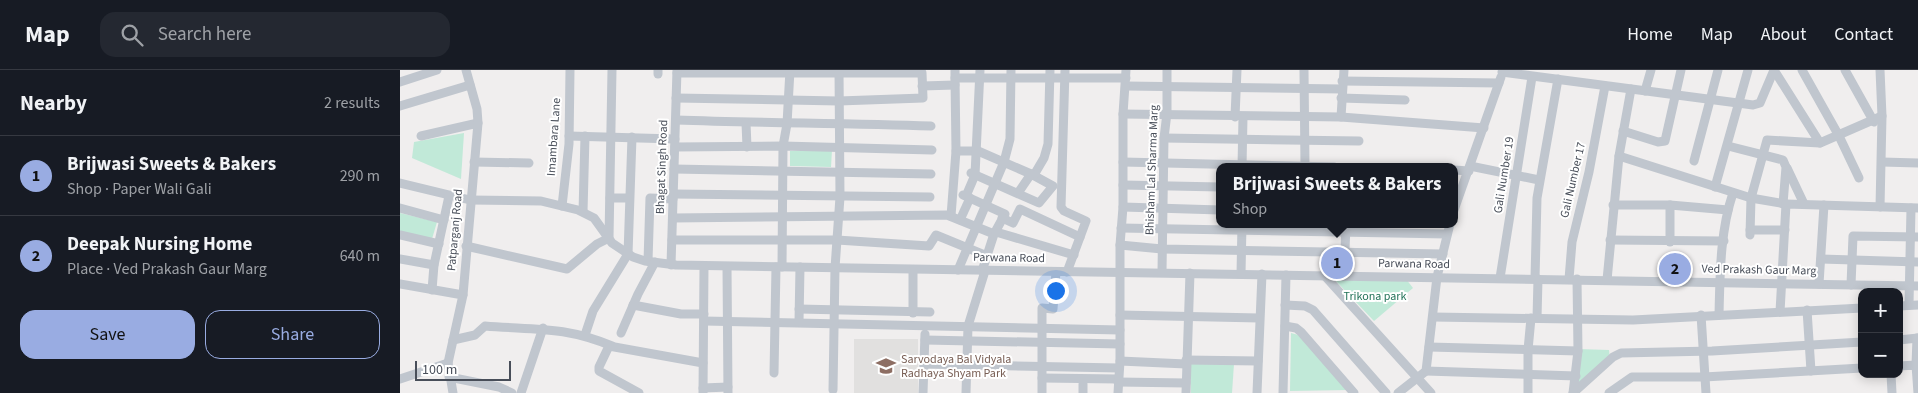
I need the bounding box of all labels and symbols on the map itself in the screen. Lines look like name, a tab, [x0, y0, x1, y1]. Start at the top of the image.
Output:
street label: Imambara Lane	[543, 97, 565, 177]
street label: Bhisham Lal Sharma Marg	[1141, 105, 1163, 235]
street label: Bhagat Singh Road	[652, 119, 672, 215]
street label: Gali Number 19	[1490, 136, 1518, 214]
street label: Gali Number 17	[1556, 140, 1590, 220]
street label: Patparganj Road	[443, 188, 467, 272]
pin: 1	[1321, 244, 1353, 282]
street label: Parwana Road	[973, 249, 1045, 267]
pin: 2	[1659, 250, 1691, 288]
street label: Parwana Road	[1378, 255, 1450, 273]
street label: Ved Prakash Gaur Marg	[1701, 260, 1817, 280]
your location	[1043, 278, 1069, 304]
park label: Trikona park	[1344, 288, 1406, 305]
place label: Sarvodaya Bal Vidyala Radhaya Shyam Park	[901, 351, 1011, 382]
school or university icon: Sarvodaya Bal Vidyala Radhaya Shyam Park	[875, 355, 897, 377]
scale bar	[415, 358, 511, 381]

